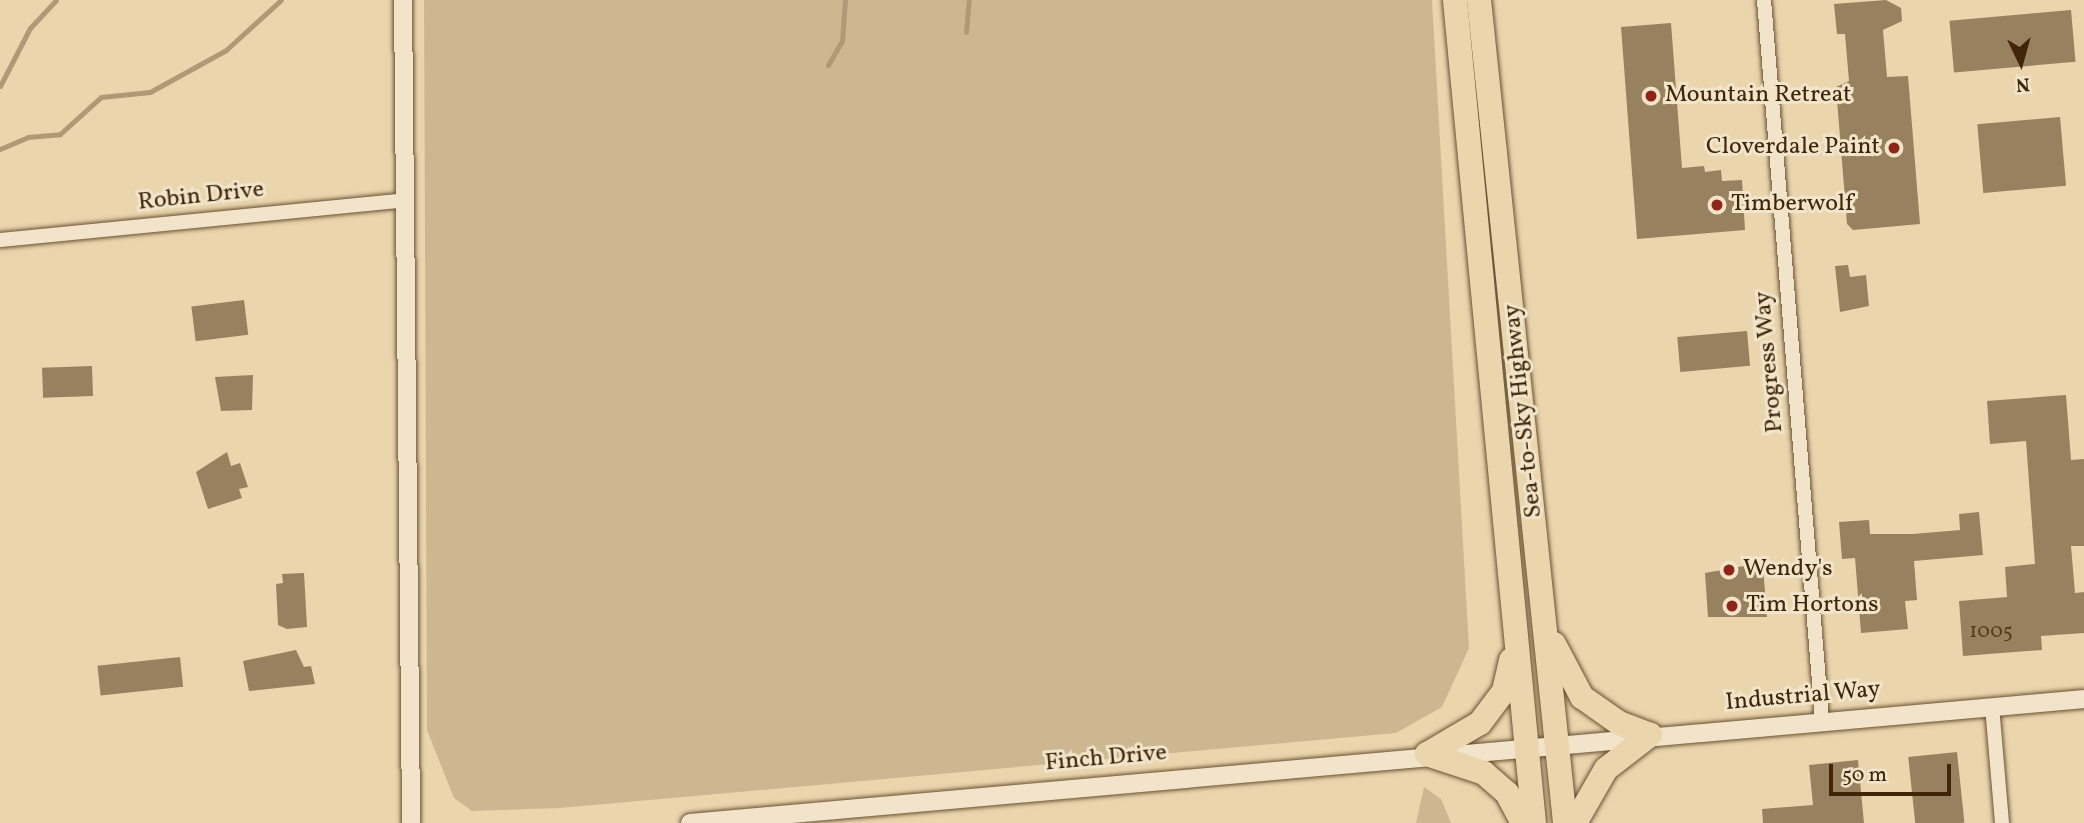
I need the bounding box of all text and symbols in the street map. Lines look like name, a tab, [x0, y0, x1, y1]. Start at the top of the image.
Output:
north arrow	[1986, 28, 2056, 98]
text: N	[2015, 70, 2031, 97]
place label: Mountain Retreat	[1665, 82, 1851, 110]
marker: Mountain Retreat	[1643, 88, 1659, 104]
place label: Cloverdale Paint	[1706, 134, 1880, 162]
marker: Cloverdale Paint	[1886, 140, 1902, 156]
street label: Robin Drive	[137, 176, 265, 218]
place label: Timberwolf	[1731, 191, 1853, 219]
marker: Timberwolf	[1709, 197, 1725, 213]
street label: Progress Way	[1749, 290, 1791, 434]
street label: Sea-to-Sky Highway	[1498, 302, 1550, 520]
place label: Wendy's	[1743, 556, 1832, 584]
marker: Wendy's	[1721, 562, 1737, 578]
place label: Tim Hortons	[1746, 592, 1879, 620]
marker: Tim Hortons	[1724, 598, 1740, 614]
house number: 1005	[1969, 619, 2013, 645]
street label: Industrial Way	[1724, 676, 1882, 718]
street label: Finch Drive	[1044, 739, 1168, 779]
scale bar	[1832, 750, 1954, 794]
text: 50 m	[1842, 761, 1887, 790]

